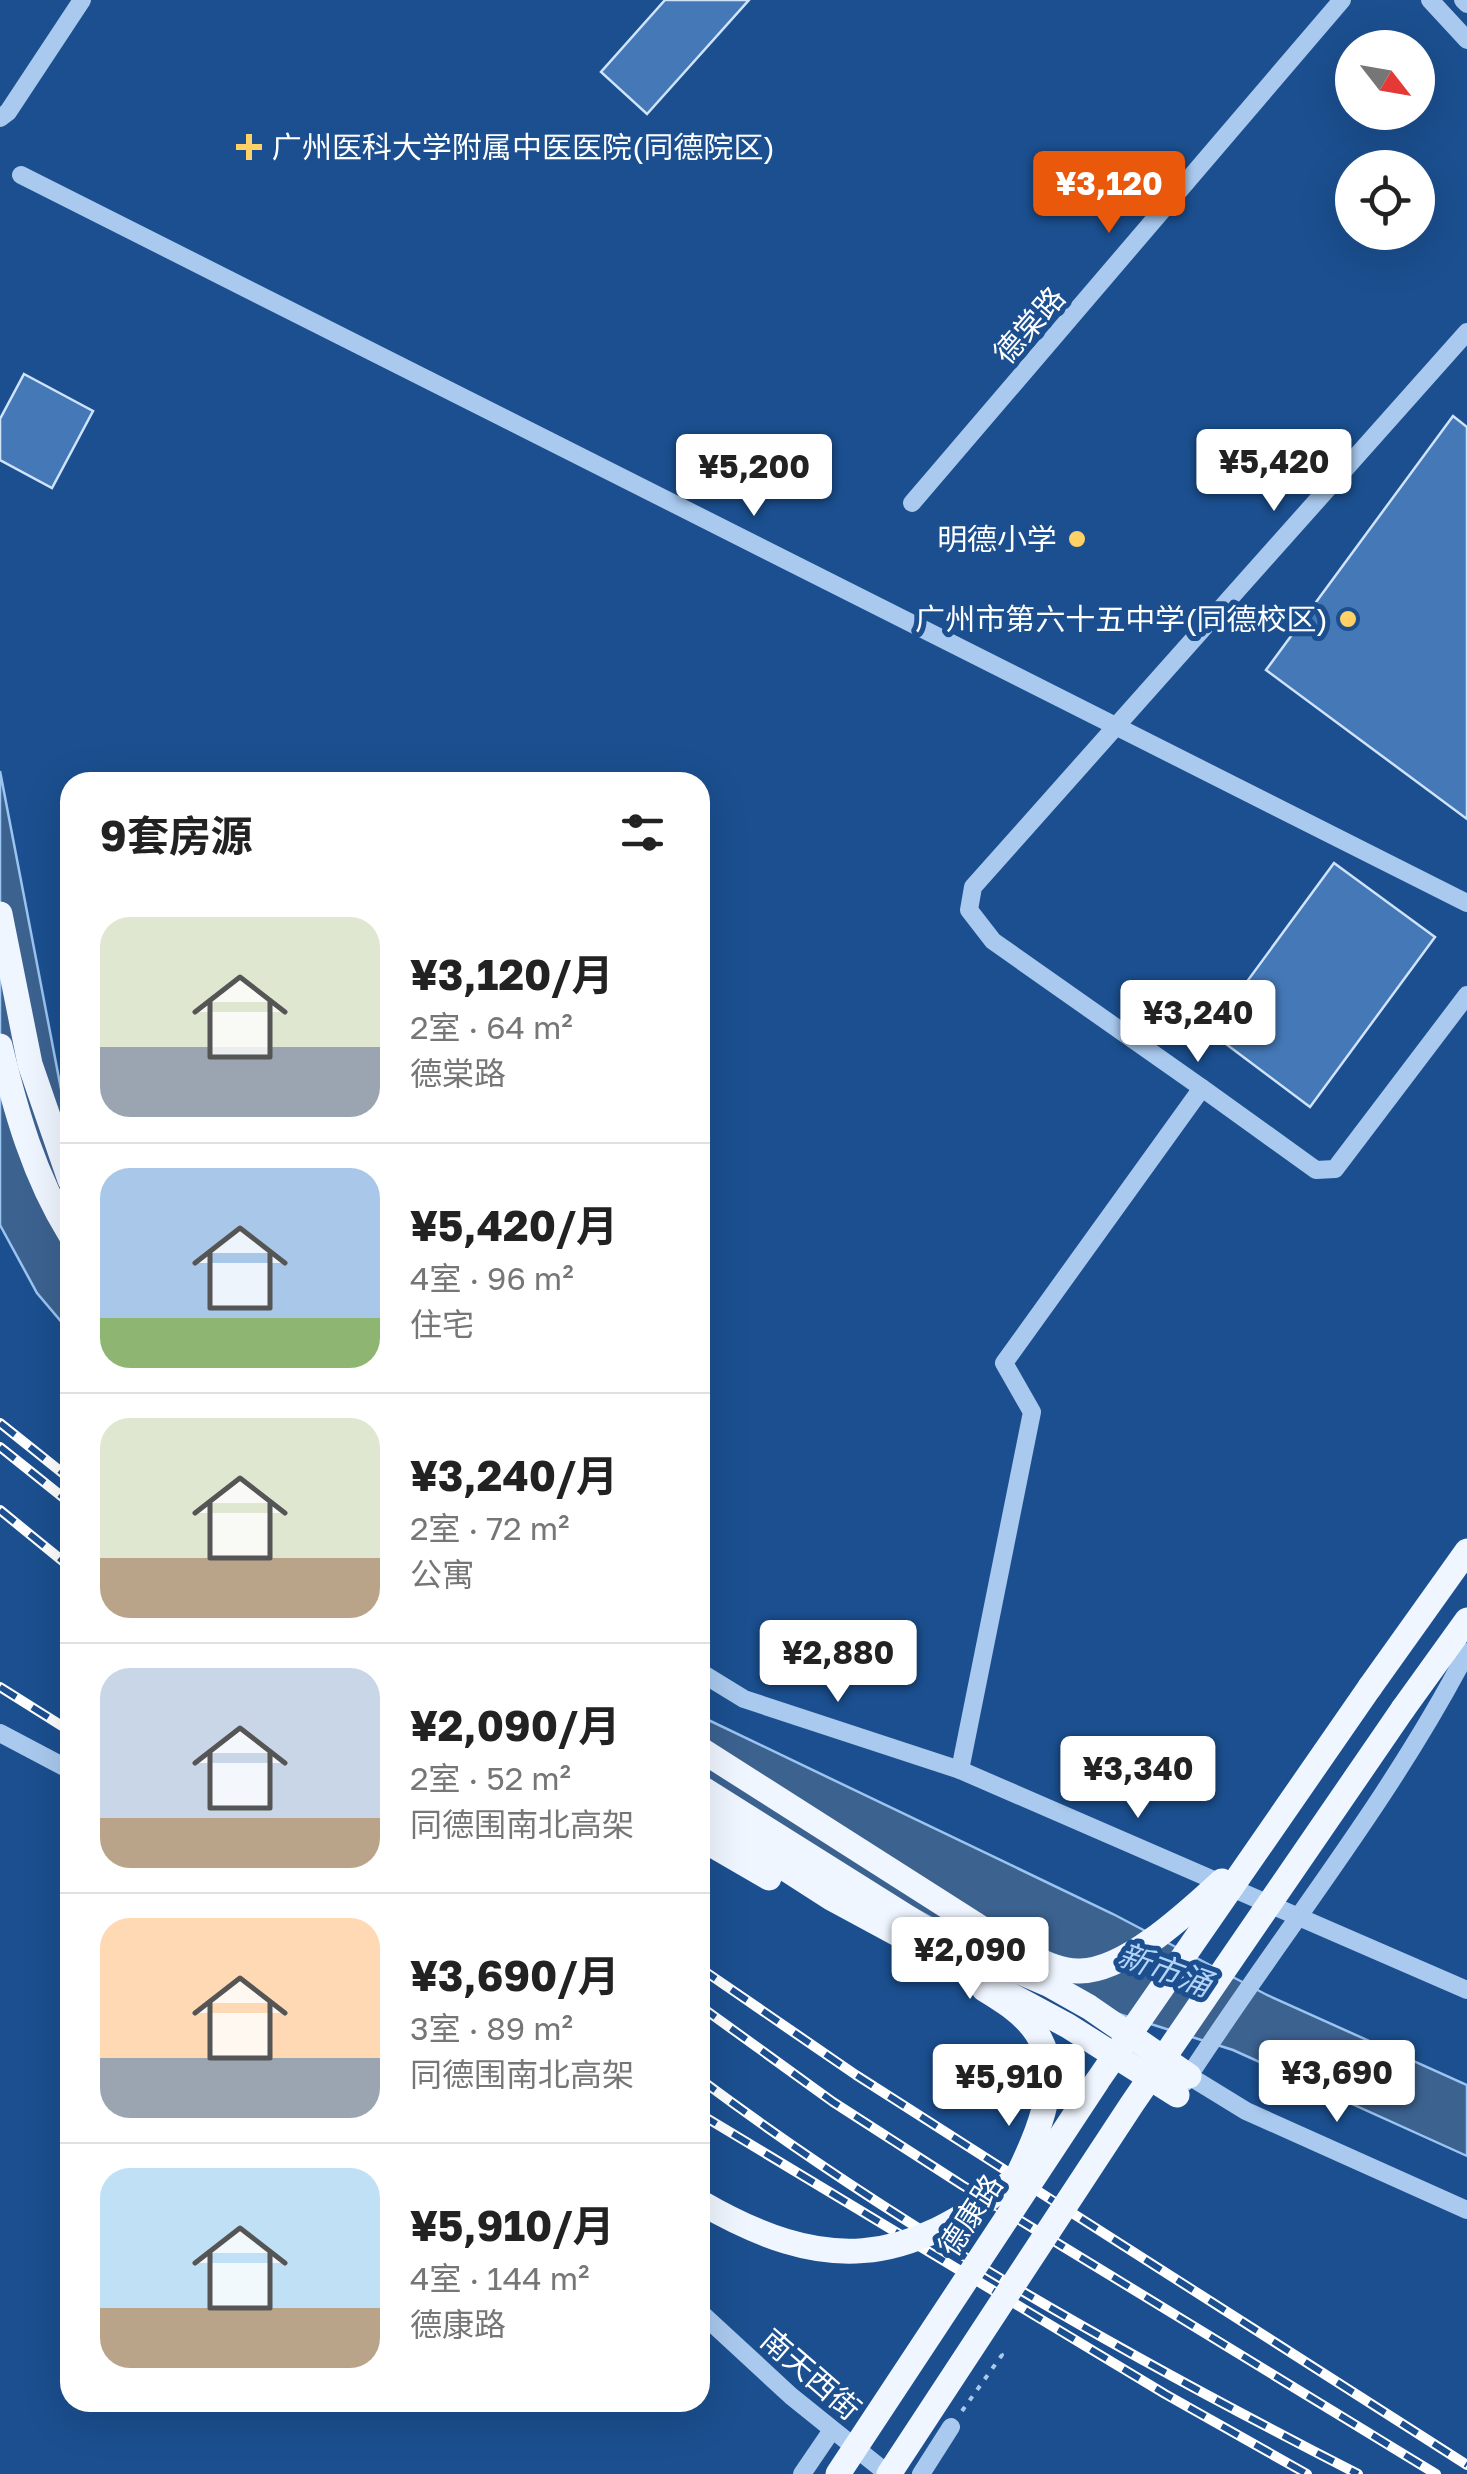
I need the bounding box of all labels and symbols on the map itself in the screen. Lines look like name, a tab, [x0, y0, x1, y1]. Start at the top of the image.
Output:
north arrow	[1335, 30, 1435, 130]
place label: 广州医科大学附属中医医院(同德院区)	[272, 129, 775, 165]
marker: 广州医科大学附属中医医院(同德院区)	[236, 134, 262, 160]
pin: ¥3,120	[1028, 151, 1190, 236]
street label: 德棠路	[986, 279, 1072, 371]
pin: ¥5,420	[1193, 429, 1355, 514]
pin: ¥5,200	[673, 434, 835, 519]
place label: 明德小学	[937, 521, 1057, 557]
marker: 明德小学	[1066, 528, 1088, 550]
place label: 广州市第六十五中学(同德校区)	[915, 601, 1328, 637]
marker: 广州市第六十五中学(同德校区)	[1337, 608, 1359, 630]
pin: ¥3,240	[1117, 980, 1279, 1065]
pin: ¥2,880	[757, 1620, 919, 1705]
pin: ¥3,340	[1057, 1736, 1219, 1821]
pin: ¥2,090	[889, 1917, 1051, 2002]
water label: 新市涌	[1113, 1935, 1219, 2004]
pin: ¥3,690	[1256, 2040, 1418, 2125]
pin: ¥5,910	[928, 2044, 1090, 2129]
street label: 德康路	[930, 2167, 1010, 2263]
street label: 南天西街	[754, 2321, 868, 2427]

